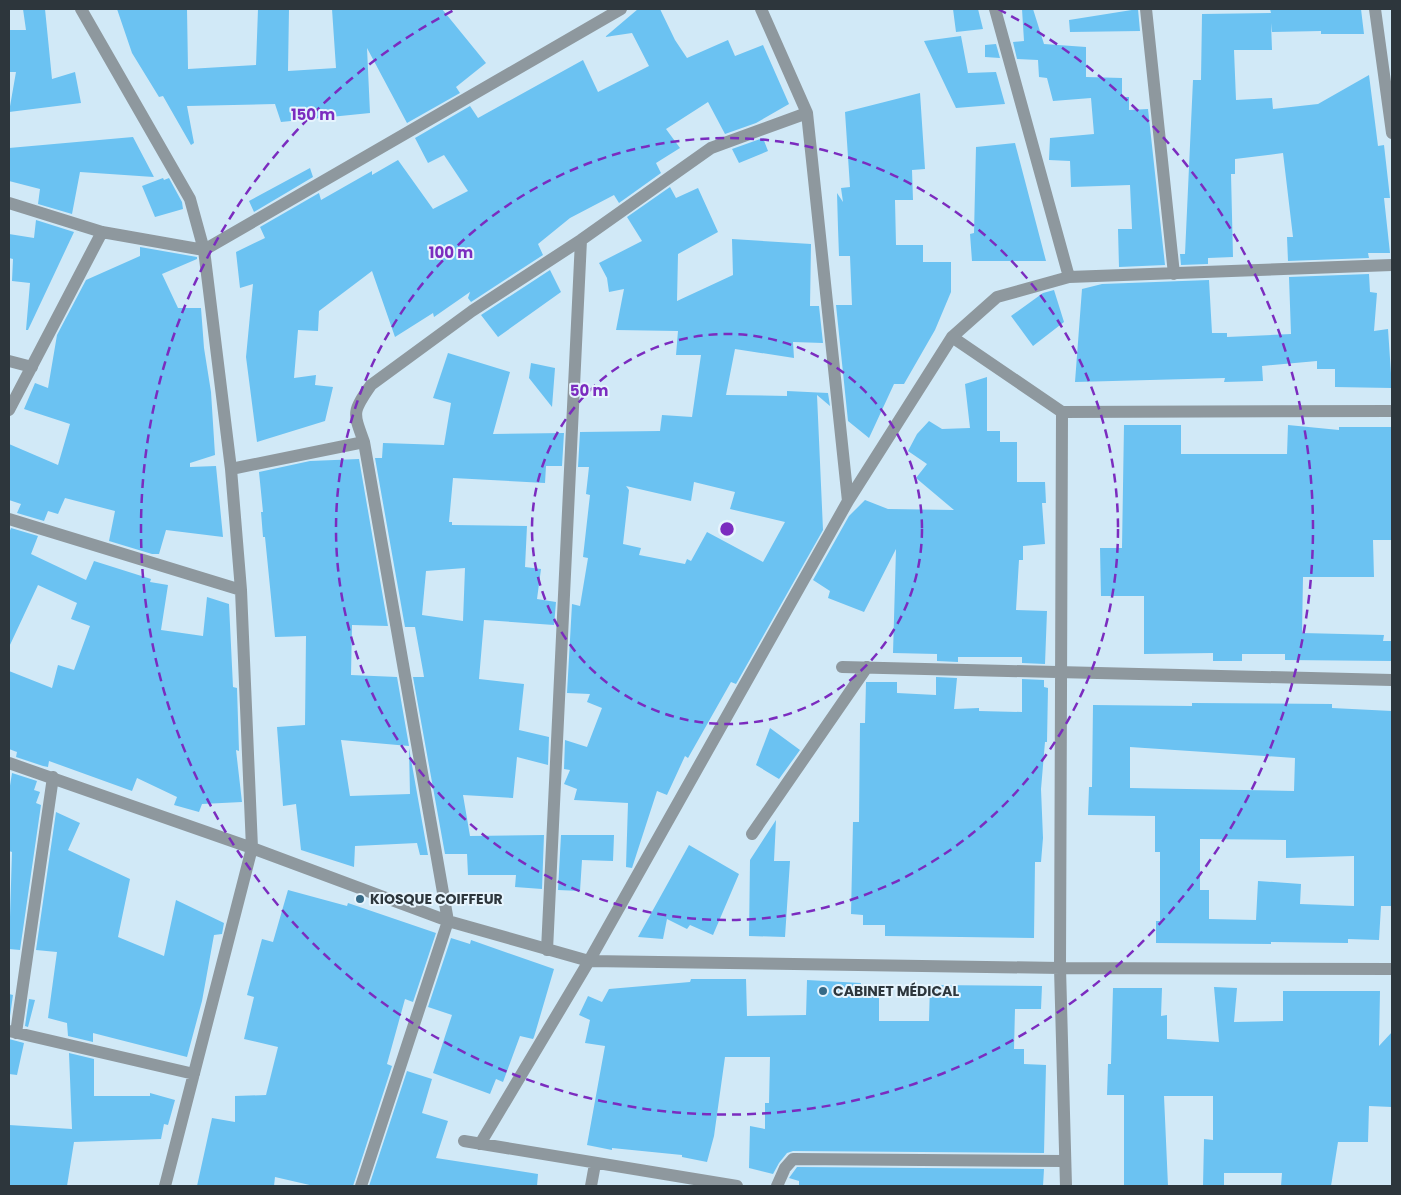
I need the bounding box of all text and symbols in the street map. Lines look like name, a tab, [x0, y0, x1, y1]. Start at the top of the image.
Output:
text: 150 m	[291, 104, 335, 125]
text: 100 m	[429, 242, 473, 263]
text: 50 m	[570, 380, 608, 401]
centre of rings	[718, 520, 736, 538]
place label: KIOSQUE COIFFEUR	[370, 889, 503, 909]
marker: KIOSQUE COIFFEUR	[354, 893, 366, 905]
place label: CABINET MÉDICAL	[833, 981, 959, 1001]
marker: CABINET MÉDICAL	[817, 985, 829, 997]

